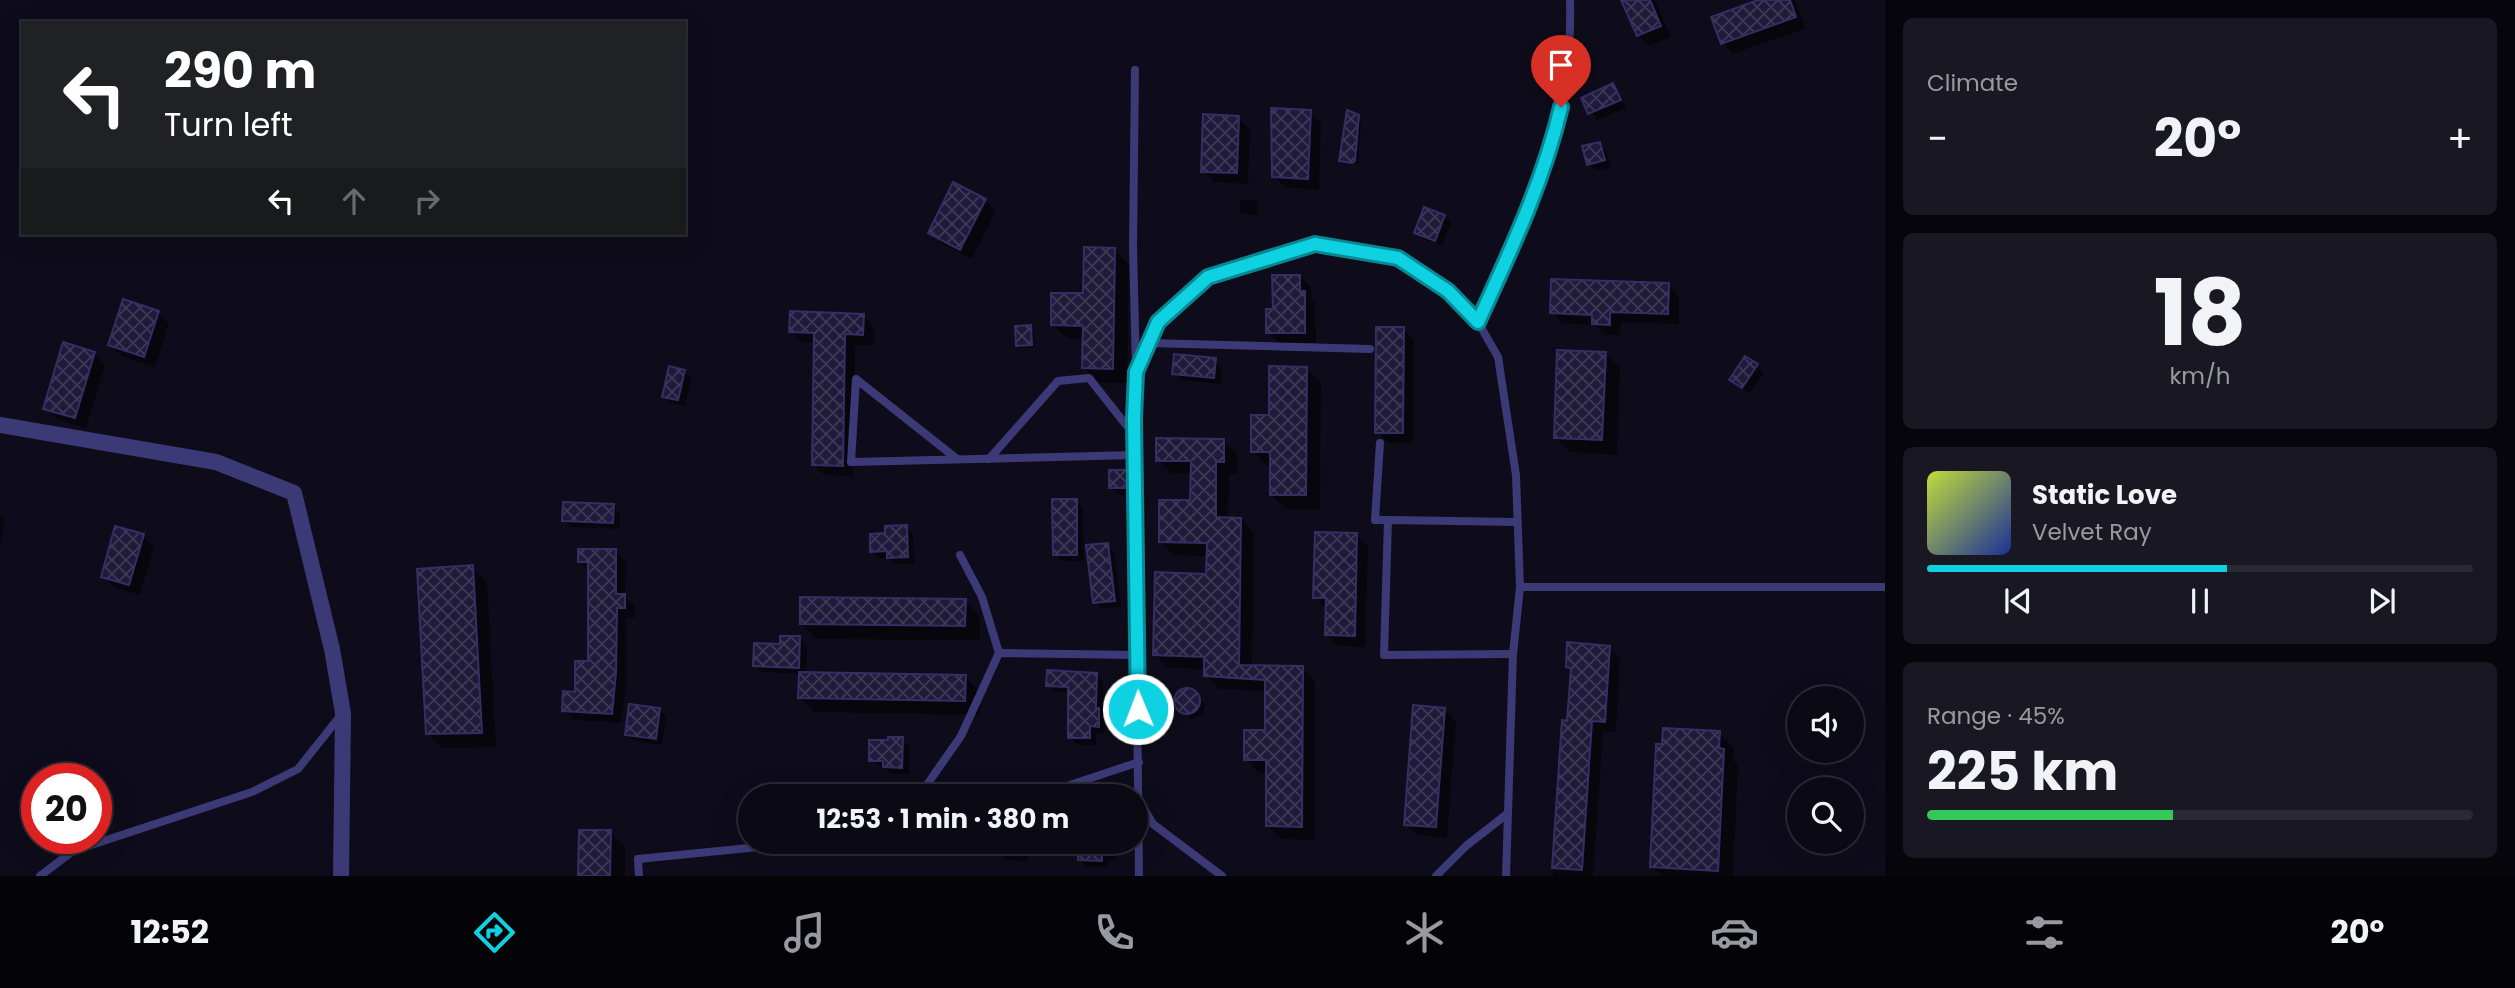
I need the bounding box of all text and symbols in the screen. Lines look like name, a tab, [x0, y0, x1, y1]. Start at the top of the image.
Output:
pin	[1531, 35, 1591, 107]
text: 290 m	[164, 37, 316, 105]
icon: arrive	[1542, 46, 1580, 84]
icon: left	[49, 49, 140, 140]
text: Climate	[1927, 67, 2018, 99]
text: Turn left	[164, 102, 293, 147]
text: 20°	[2154, 102, 2241, 175]
text: −	[1927, 112, 1948, 165]
text: +	[2447, 112, 2473, 165]
icon: left	[262, 182, 300, 220]
icon: ahead	[335, 182, 373, 220]
icon: right	[408, 182, 446, 220]
text: 18	[2153, 249, 2247, 377]
text: km/h	[2169, 360, 2231, 392]
text: Static Love	[2032, 477, 2177, 513]
text: Velvet Ray	[2032, 516, 2152, 548]
icon: previous	[1999, 582, 2037, 620]
icon: pause	[2181, 582, 2219, 620]
icon: next	[2363, 582, 2401, 620]
position arrow	[1101, 672, 1175, 746]
map controls	[1787, 686, 1864, 854]
button: sound	[1787, 686, 1864, 763]
text: Range · 45%	[1927, 700, 2065, 732]
text: 225 km	[1927, 735, 2118, 808]
speed limit sign: 20	[21, 763, 112, 854]
button: search	[1787, 777, 1864, 854]
text: 12:53 · 1 min · 380 m	[817, 801, 1069, 837]
icon: directions	[470, 908, 519, 957]
icon: music	[780, 908, 829, 957]
icon: phone	[1090, 908, 1139, 957]
icon: climate	[1400, 908, 1449, 957]
icon: car	[1710, 908, 1759, 957]
icon: filters	[2020, 908, 2069, 957]
text: 12:52	[131, 909, 209, 954]
text: 20°	[2330, 909, 2384, 954]

